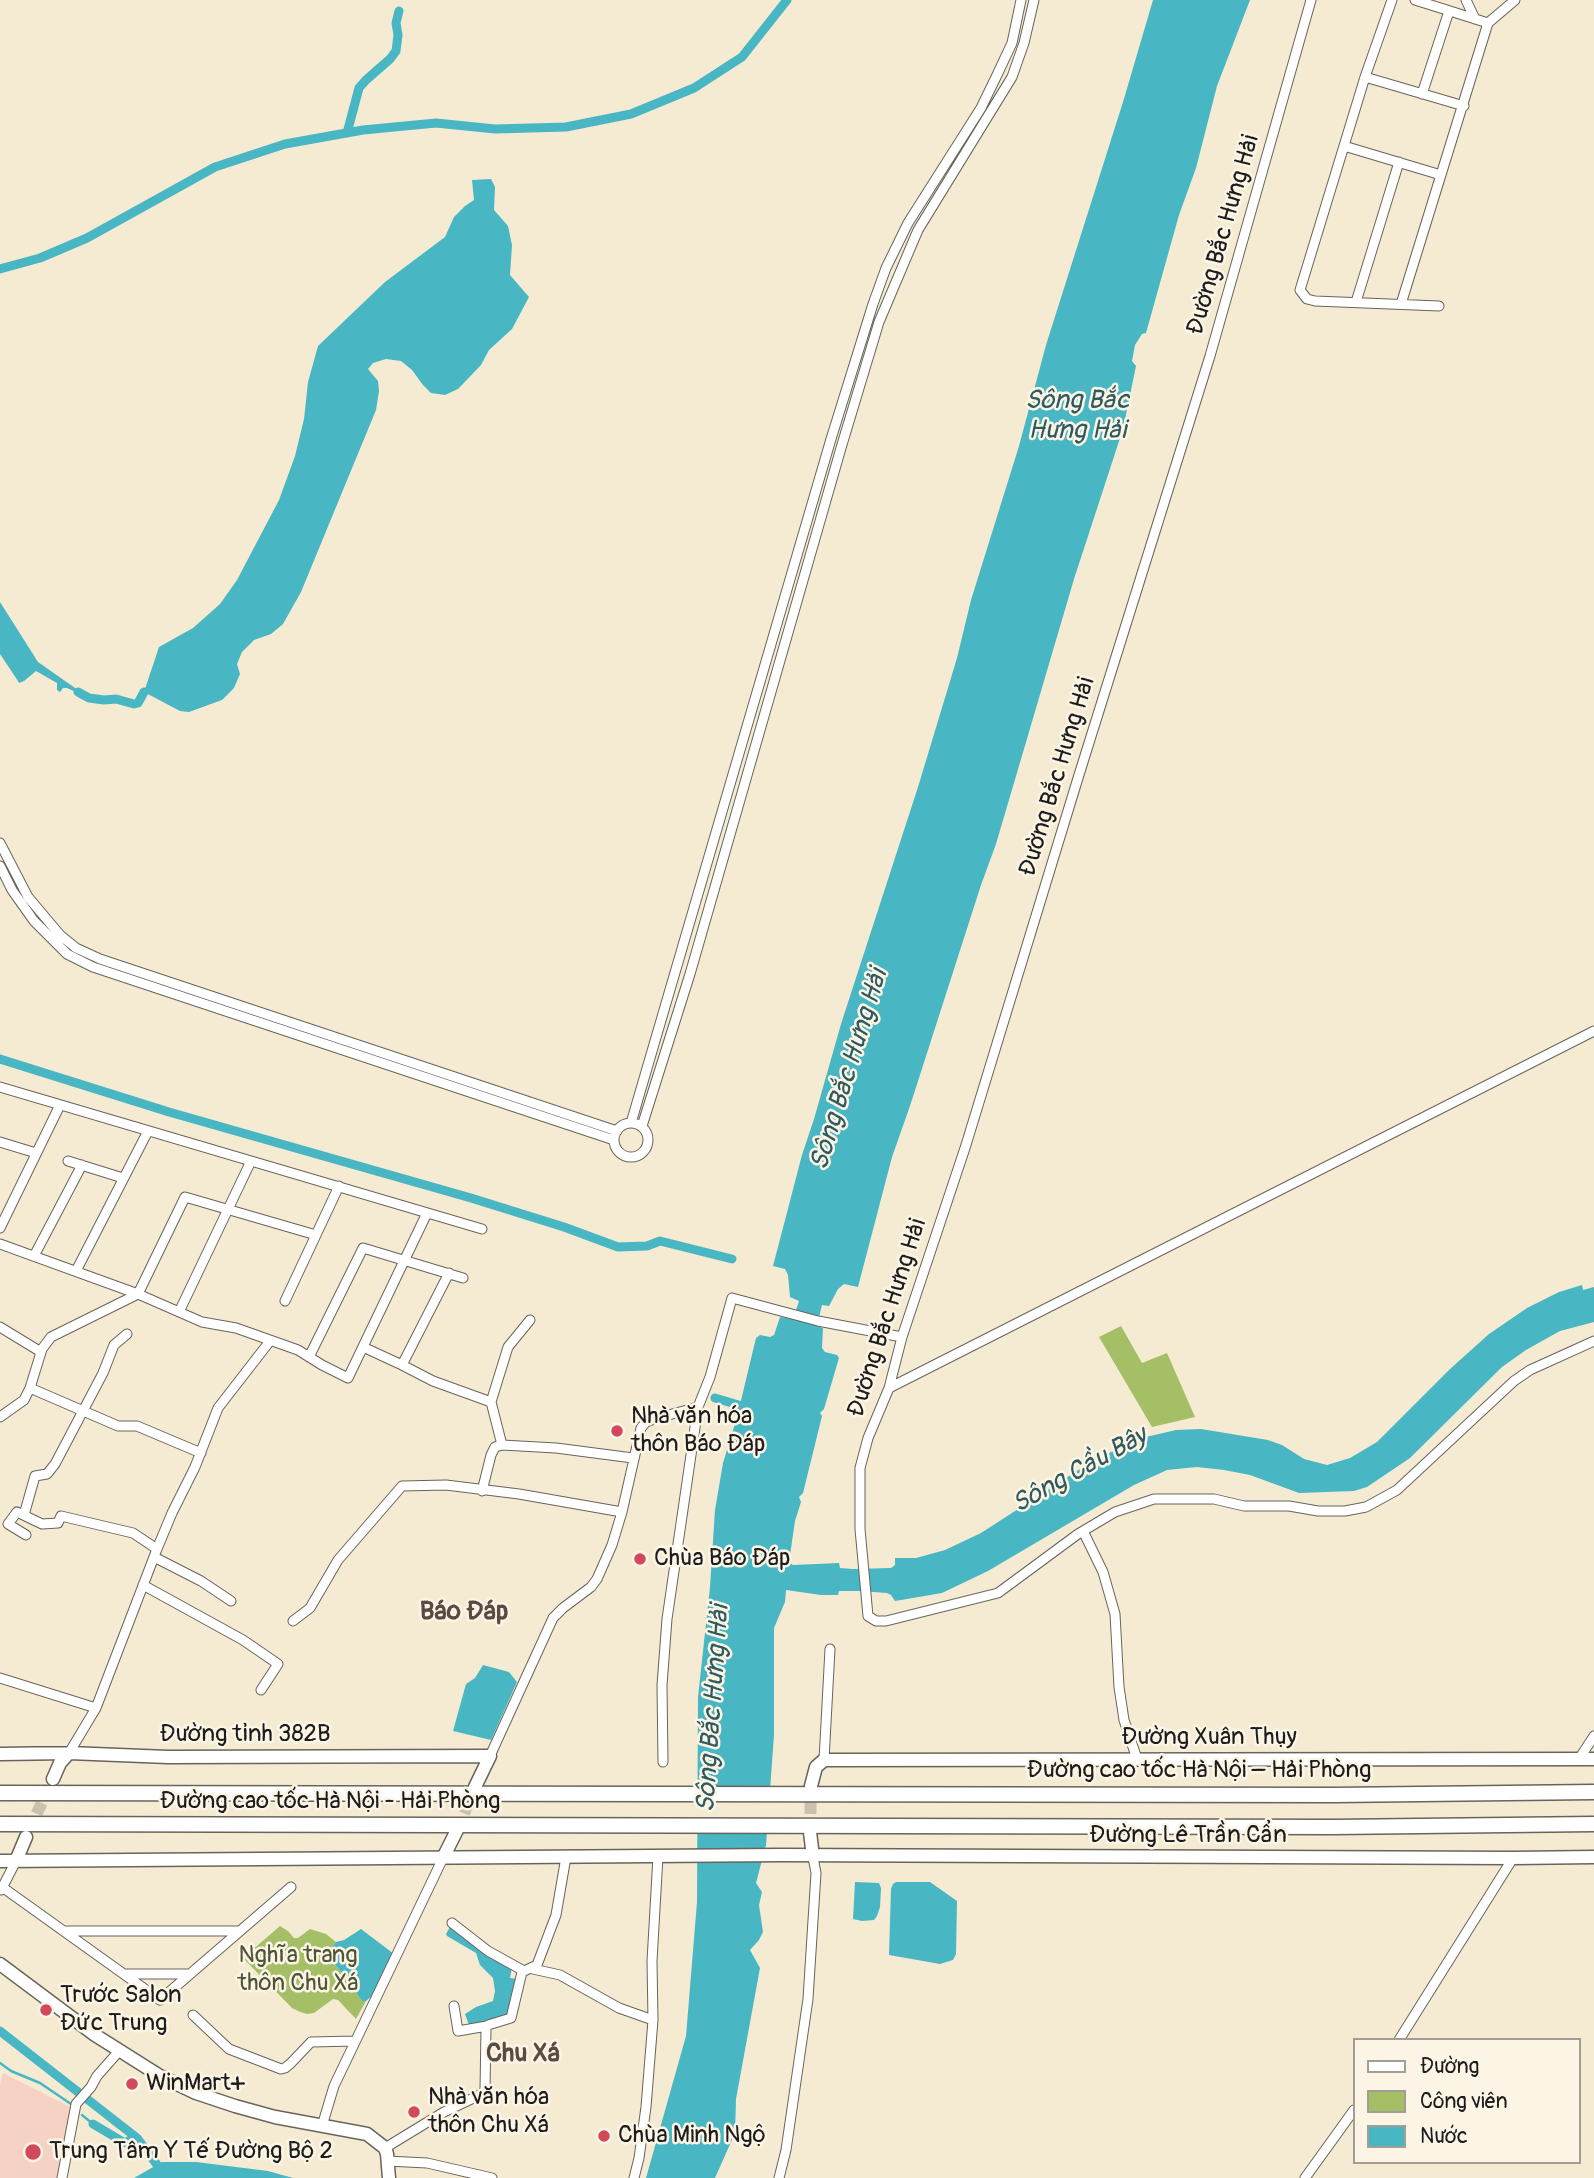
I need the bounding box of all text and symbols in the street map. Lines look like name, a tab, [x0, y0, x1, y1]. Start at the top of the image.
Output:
street label: Đường Bắc Hưng Hải	[1182, 132, 1266, 338]
water label: Sông Bắc Hưng Hải	[1025, 385, 1129, 446]
street label: Đường Bắc Hưng Hải	[1014, 674, 1102, 880]
water label: Sông Bắc Hưng Hải	[805, 966, 895, 1174]
street label: Đường Bắc Hưng Hải	[842, 1215, 934, 1421]
place label: Nhà văn hóa thôn Báo Đáp	[631, 1403, 765, 1459]
water label: Sông Cầu Bây	[1007, 1421, 1153, 1521]
marker: Nhà văn hóa thôn Báo Đáp	[609, 1423, 625, 1439]
place label: Chùa Báo Đáp	[654, 1545, 790, 1573]
marker: Chùa Báo Đáp	[632, 1551, 648, 1567]
district label: Báo Đáp	[420, 1596, 508, 1628]
water label: Sông Bắc Hưng Hải	[691, 1604, 737, 1814]
street label: Đường tỉnh 382B	[159, 1721, 331, 1749]
street label: Đường Xuân Thụy	[1121, 1724, 1297, 1752]
street label: Đường cao tốc Hà Nội – Hải Phòng	[1027, 1757, 1371, 1785]
street label: Đường cao tốc Hà Nội - Hải Phòng	[160, 1788, 500, 1816]
street label: Đường Lê Trần Cẩn	[1089, 1822, 1287, 1850]
park label: Nghĩa trang thôn Chu Xá	[237, 1942, 359, 1998]
place label: Trước Salon Đức Trung	[60, 1982, 182, 2038]
marker: Trước Salon Đức Trung	[38, 2002, 54, 2018]
district label: Chu Xá	[486, 2038, 560, 2070]
legend	[1352, 2038, 1580, 2164]
text: Đường	[1420, 2053, 1479, 2080]
place label: WinMart+	[146, 2070, 244, 2098]
marker: WinMart+	[124, 2076, 140, 2092]
place label: Nhà văn hóa thôn Chu Xá	[428, 2084, 549, 2140]
text: Công viên	[1420, 2088, 1508, 2115]
marker: Nhà văn hóa thôn Chu Xá	[406, 2104, 422, 2120]
place label: Chùa Minh Ngộ	[618, 2122, 766, 2150]
text: Nước	[1420, 2123, 1468, 2150]
marker: Chùa Minh Ngộ	[596, 2128, 612, 2144]
place label: Trung Tâm Y Tế Đường Bộ 2	[49, 2138, 333, 2166]
marker: Trung Tâm Y Tế Đường Bộ 2	[23, 2142, 43, 2162]

